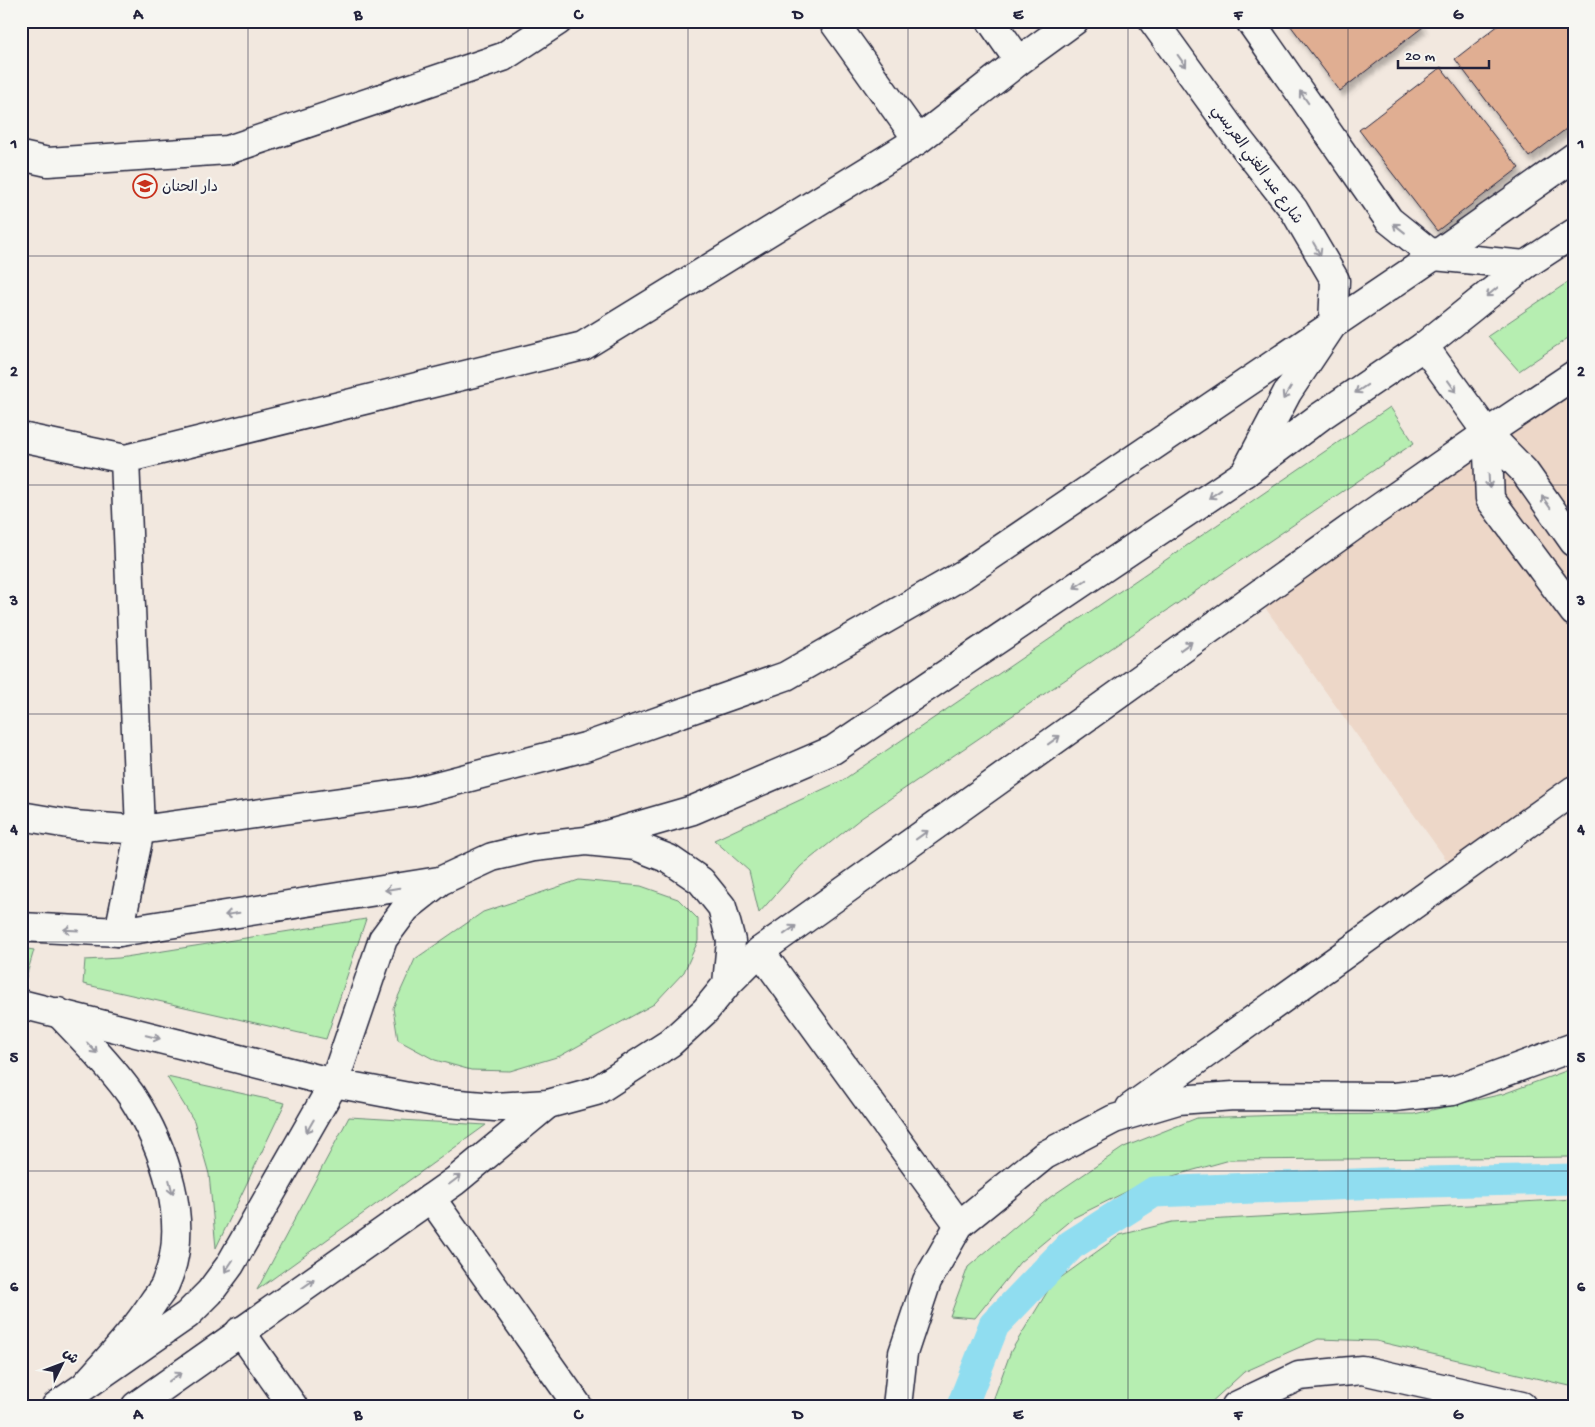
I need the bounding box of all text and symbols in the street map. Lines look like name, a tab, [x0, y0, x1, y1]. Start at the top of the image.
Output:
text: A	[132, 7, 144, 26]
text: B	[353, 7, 363, 26]
text: C	[573, 7, 584, 26]
text: D	[791, 7, 804, 26]
text: E	[1013, 7, 1024, 26]
text: F	[1233, 7, 1244, 26]
text: G	[1453, 7, 1464, 26]
scale bar	[1398, 38, 1489, 70]
text: 20 m	[1405, 48, 1435, 66]
one-way arrow	[1177, 54, 1187, 68]
one-way arrow	[1299, 91, 1309, 105]
street label: شارع عبد الغني العربسي	[1205, 102, 1306, 229]
text: 1	[10, 136, 17, 155]
text: 1	[1577, 136, 1584, 155]
school or university icon: دار الحنان	[132, 173, 158, 199]
place label: دار الحنان	[162, 179, 218, 197]
one-way arrow	[1393, 223, 1406, 234]
one-way arrow	[1313, 242, 1323, 256]
one-way arrow	[1486, 287, 1499, 298]
text: 2	[10, 364, 18, 383]
text: 2	[1577, 364, 1585, 383]
one-way arrow	[1447, 379, 1457, 393]
one-way arrow	[1355, 384, 1369, 394]
one-way arrow	[1282, 386, 1292, 400]
one-way arrow	[1485, 473, 1494, 489]
one-way arrow	[1208, 489, 1222, 499]
one-way arrow	[1541, 496, 1551, 510]
one-way arrow	[1074, 580, 1088, 590]
text: 3	[9, 593, 18, 612]
text: 3	[1576, 593, 1585, 612]
one-way arrow	[1179, 641, 1193, 651]
one-way arrow	[1047, 735, 1061, 745]
text: 4	[9, 822, 18, 841]
text: 4	[1576, 822, 1585, 841]
one-way arrow	[915, 830, 929, 840]
one-way arrow	[384, 884, 400, 894]
one-way arrow	[224, 910, 240, 920]
one-way arrow	[63, 925, 79, 935]
one-way arrow	[783, 925, 797, 935]
one-way arrow	[145, 1033, 161, 1042]
one-way arrow	[86, 1041, 98, 1054]
text: 5	[10, 1050, 19, 1069]
text: 5	[1577, 1050, 1586, 1069]
one-way arrow	[304, 1118, 314, 1132]
one-way arrow	[448, 1175, 461, 1186]
one-way arrow	[167, 1179, 176, 1195]
one-way arrow	[224, 1259, 234, 1273]
text: 6	[10, 1279, 19, 1298]
one-way arrow	[301, 1279, 315, 1289]
text: 6	[1577, 1279, 1586, 1298]
north arrow	[38, 1340, 88, 1390]
text: ش	[58, 1346, 81, 1368]
one-way arrow	[168, 1372, 182, 1382]
text: A	[132, 1407, 144, 1426]
text: B	[353, 1407, 363, 1426]
text: C	[573, 1407, 584, 1426]
text: D	[791, 1407, 804, 1426]
text: E	[1013, 1407, 1024, 1426]
text: F	[1233, 1407, 1244, 1426]
text: G	[1453, 1407, 1464, 1426]

